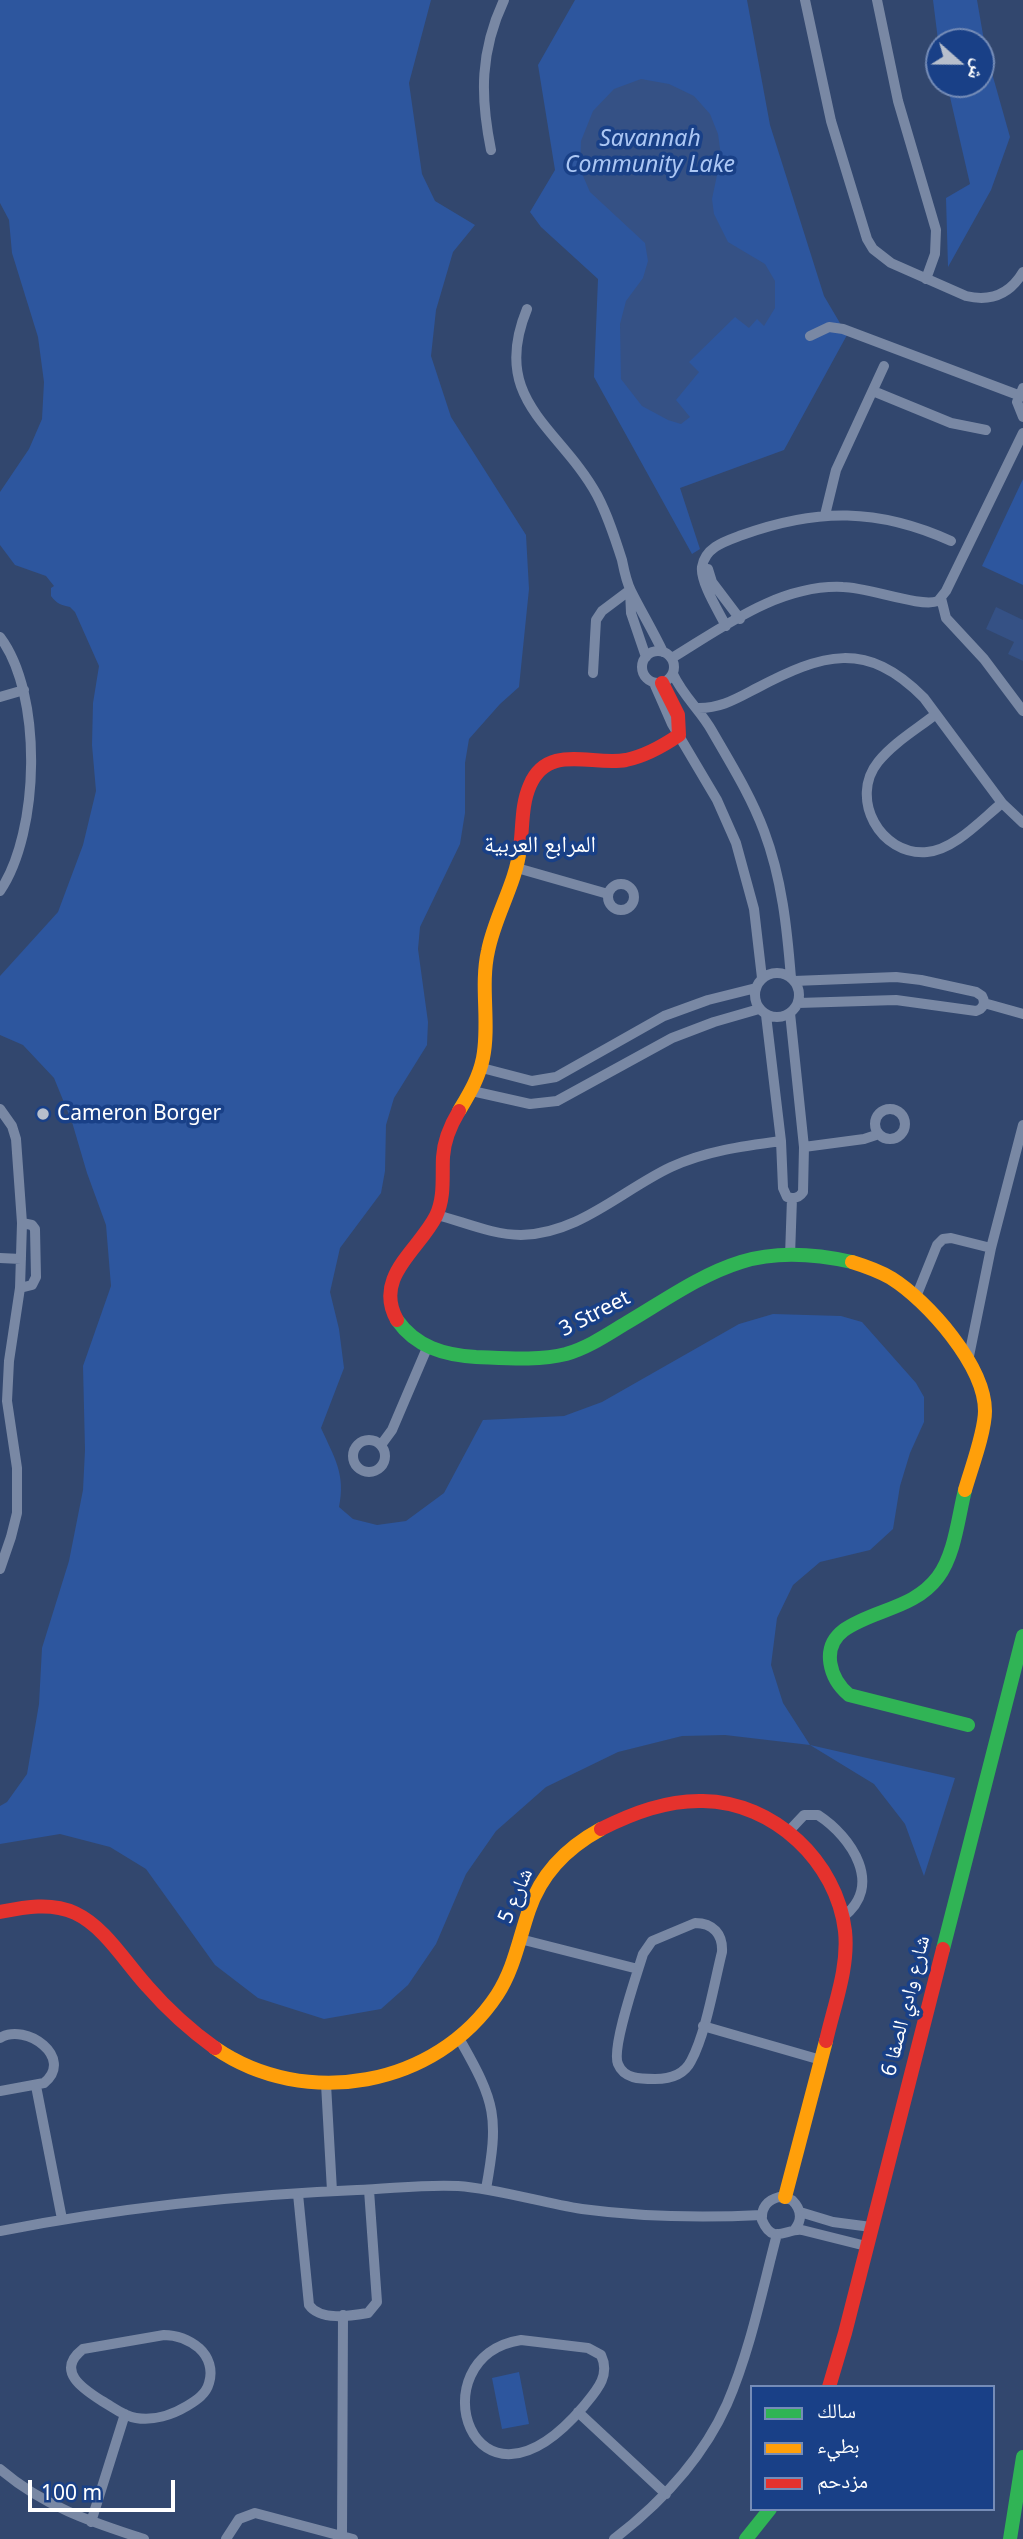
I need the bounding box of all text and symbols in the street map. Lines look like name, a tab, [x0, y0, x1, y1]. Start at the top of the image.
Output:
north arrow	[925, 28, 995, 98]
text: ش	[962, 56, 993, 84]
water label: Savannah Community Lake	[565, 125, 735, 179]
district label: المرابع العربية	[484, 831, 596, 859]
place label: Cameron Borger	[57, 1101, 221, 1127]
marker: Cameron Borger	[35, 1106, 51, 1122]
street label: 3 Street	[555, 1285, 635, 1343]
street label: شارع 5	[493, 1865, 539, 1927]
street label: شارع وادي الصفا 6	[876, 1933, 936, 2079]
legend	[750, 2385, 995, 2511]
text: سالك	[817, 2396, 856, 2424]
text: بطيء	[817, 2431, 860, 2459]
scale bar	[32, 2466, 178, 2510]
text: مزدحم	[817, 2466, 868, 2494]
text: 100 m	[41, 2478, 102, 2506]

